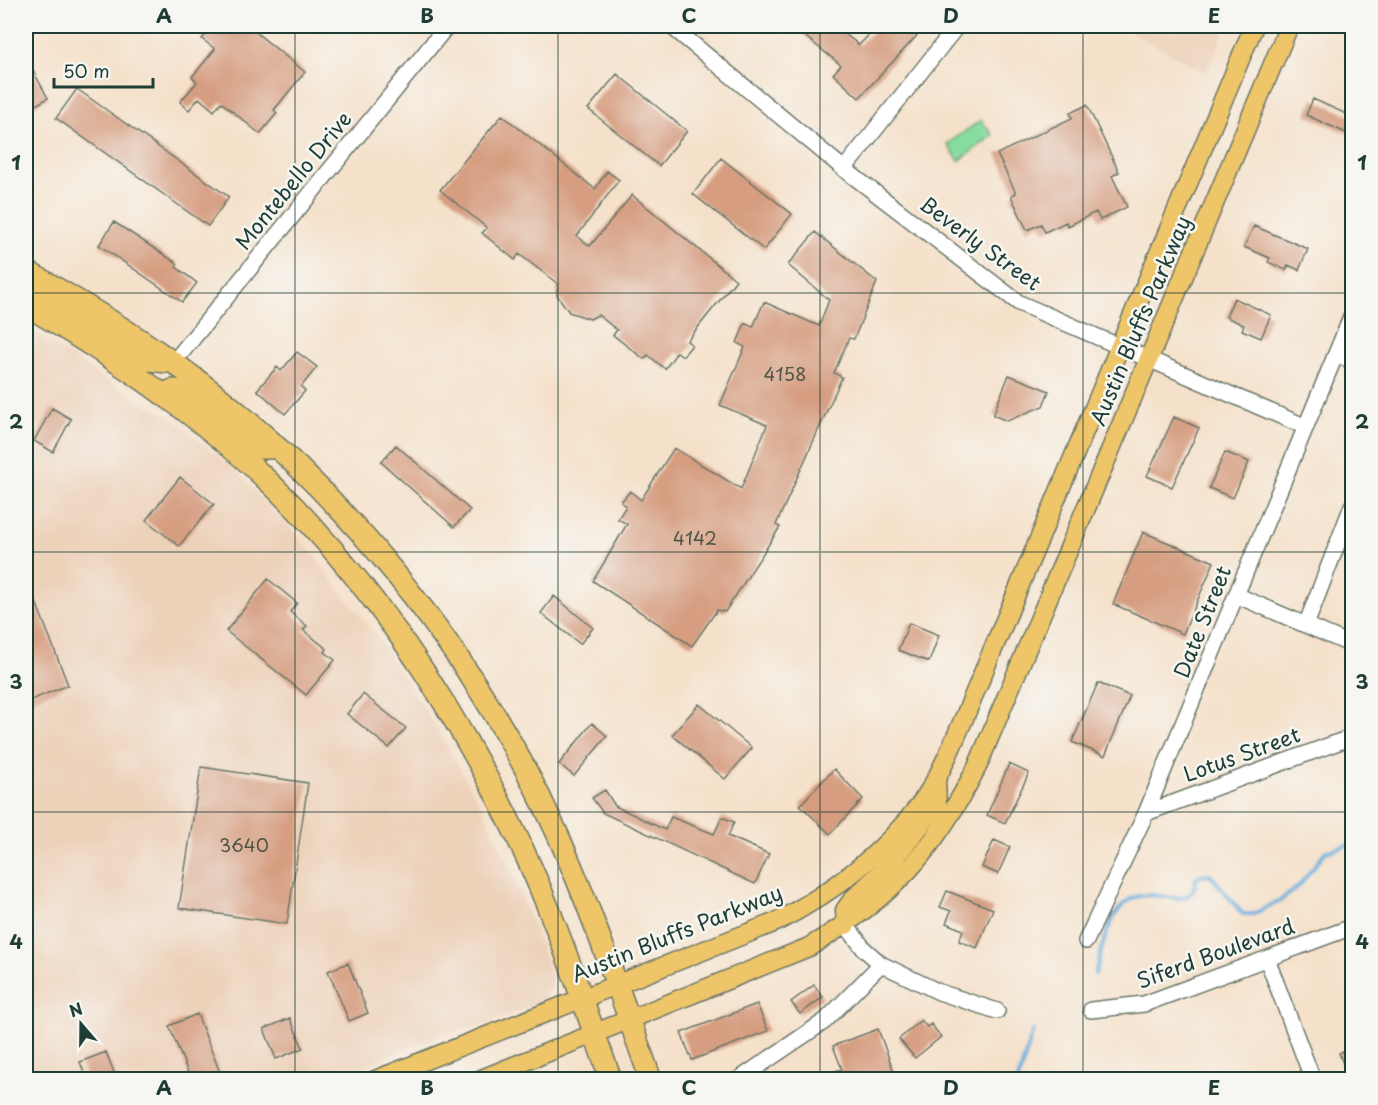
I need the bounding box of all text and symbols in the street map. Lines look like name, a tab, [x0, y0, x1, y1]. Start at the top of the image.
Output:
text: A	[156, 0, 172, 30]
text: B	[420, 0, 434, 30]
text: C	[681, 0, 697, 30]
text: D	[943, 0, 959, 30]
text: E	[1208, 0, 1220, 30]
scale bar	[54, 51, 153, 89]
text: 50 m	[63, 57, 110, 84]
street label: Montebello Drive	[226, 104, 358, 256]
text: 1	[11, 147, 21, 177]
text: 1	[1357, 147, 1367, 177]
street label: Beverly Street	[914, 187, 1049, 297]
street label: Austin Bluffs Parkway	[1080, 210, 1198, 430]
house number: 4158	[764, 360, 806, 387]
text: 2	[9, 406, 23, 436]
text: 2	[1355, 406, 1369, 436]
house number: 4142	[673, 524, 717, 551]
street label: Date Street	[1164, 560, 1238, 682]
text: 3	[9, 666, 23, 696]
text: 3	[1355, 666, 1369, 696]
street label: Lotus Street	[1178, 717, 1304, 789]
house number: 3640	[219, 831, 269, 858]
street label: Austin Bluffs Parkway	[566, 875, 787, 989]
street label: Siferd Boulevard	[1132, 909, 1299, 995]
text: 4	[9, 926, 23, 956]
text: 4	[1355, 926, 1369, 956]
north arrow	[51, 994, 111, 1054]
text: N	[65, 996, 86, 1022]
text: A	[156, 1072, 172, 1102]
text: B	[420, 1072, 434, 1102]
text: C	[681, 1072, 697, 1102]
text: D	[943, 1072, 959, 1102]
text: E	[1208, 1072, 1220, 1102]

